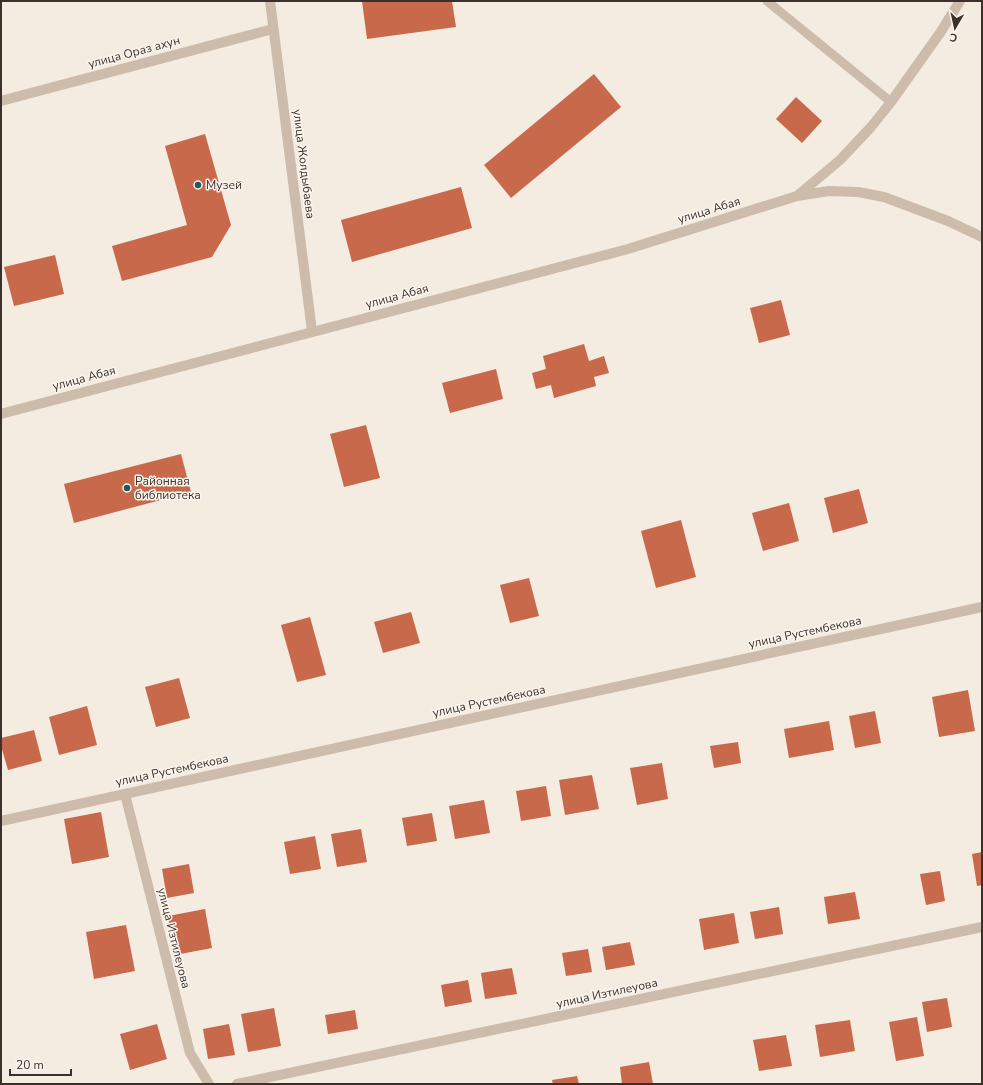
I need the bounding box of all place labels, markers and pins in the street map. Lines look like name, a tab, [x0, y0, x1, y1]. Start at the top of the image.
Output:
place label: Музей	[206, 177, 242, 193]
marker: Музей	[193, 180, 203, 190]
place label: Районная библиотека	[135, 473, 201, 503]
marker: Районная библиотека	[122, 483, 132, 493]

